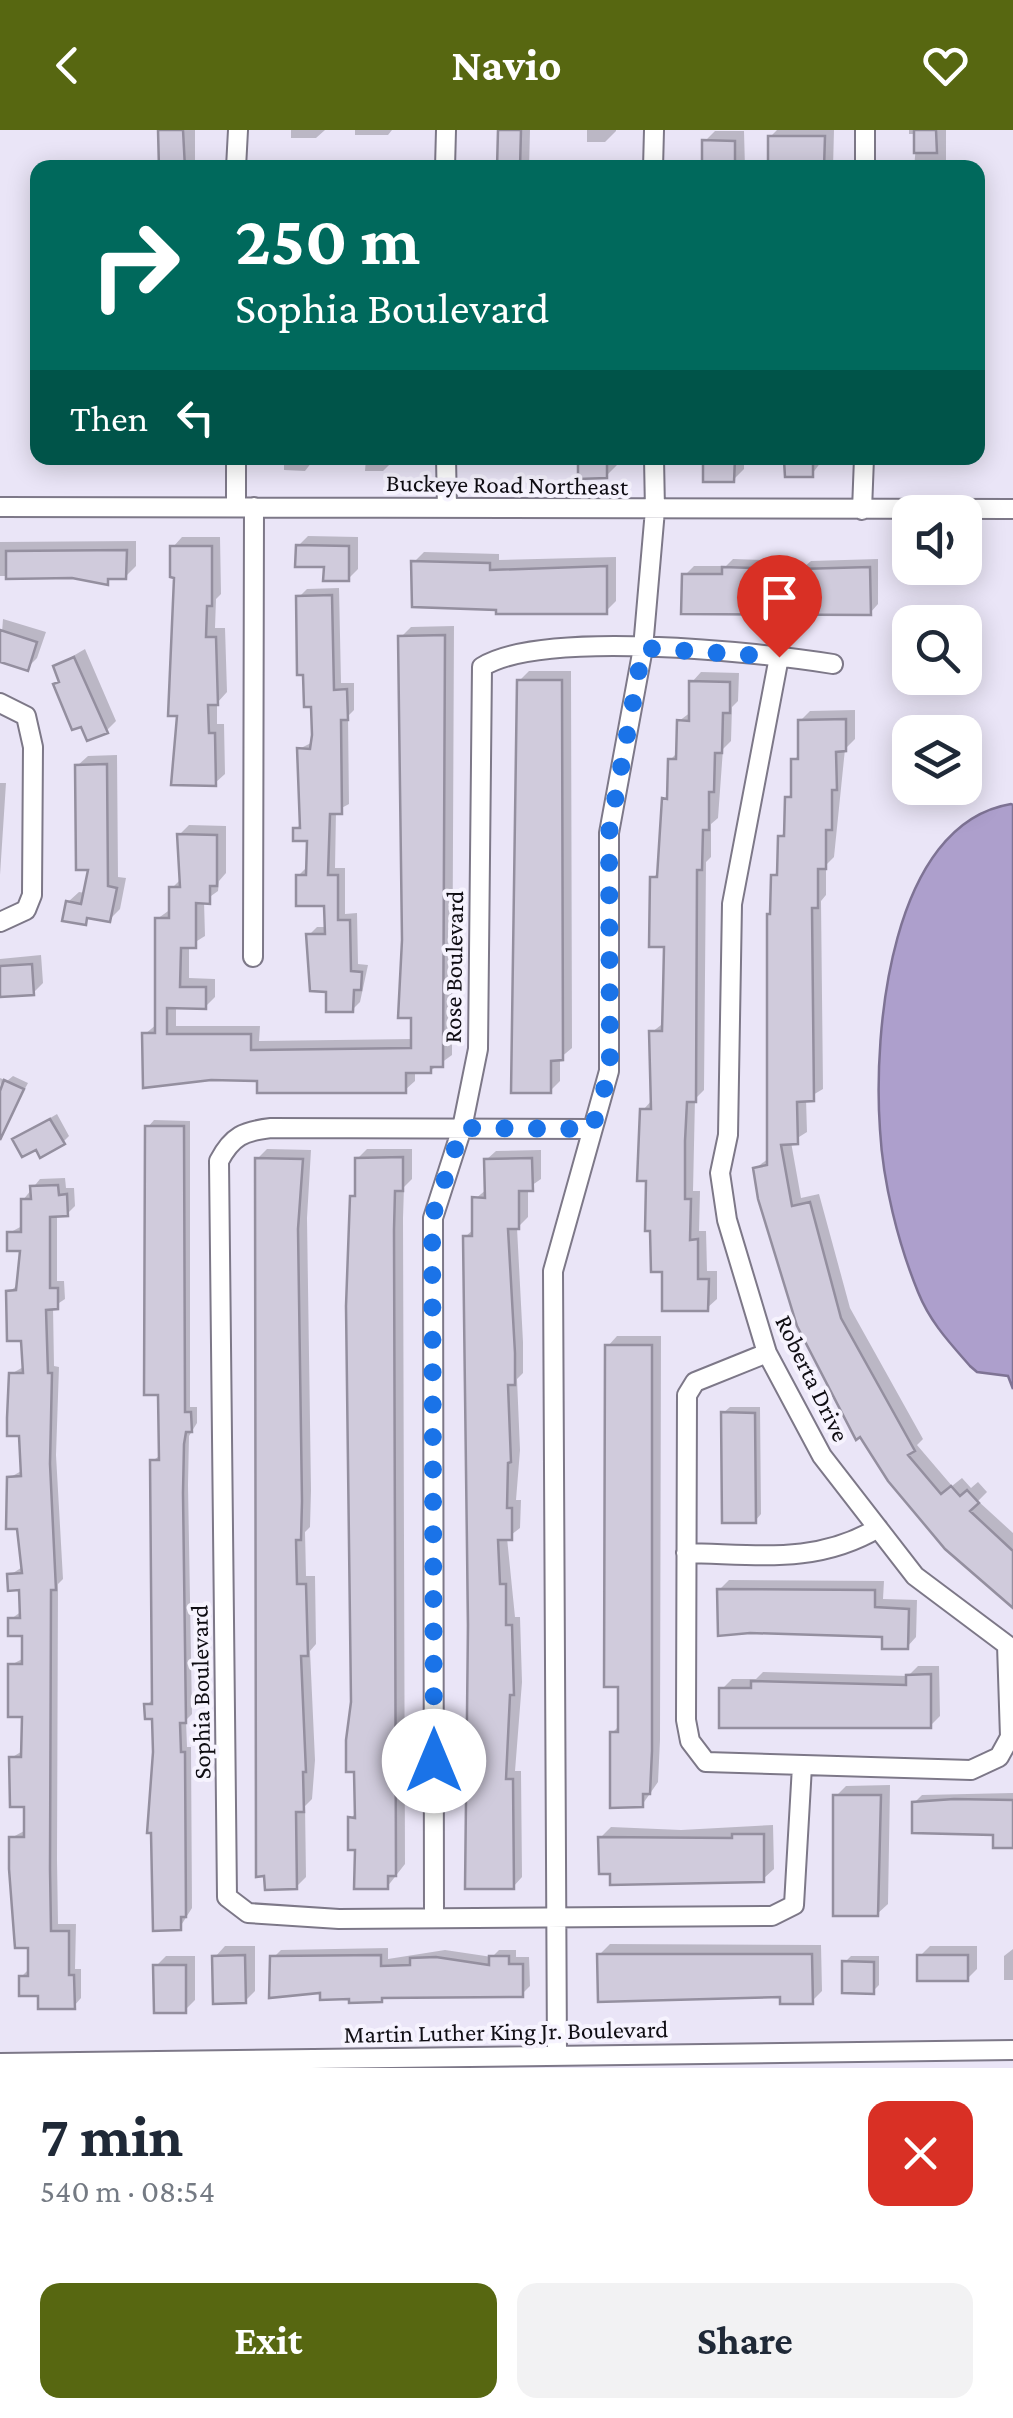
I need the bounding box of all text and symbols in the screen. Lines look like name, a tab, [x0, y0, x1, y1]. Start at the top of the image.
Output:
icon: back	[40, 38, 95, 93]
icon: heart	[918, 38, 973, 93]
text: Navio	[451, 40, 562, 90]
icon: right	[70, 200, 200, 330]
text: 250 m	[235, 201, 420, 279]
text: Sophia Boulevard	[235, 283, 549, 333]
icon: left	[168, 390, 223, 445]
text: Then	[70, 397, 148, 439]
street label: Buckeye Road Northeast	[386, 469, 629, 501]
map controls	[892, 495, 982, 805]
button: sound	[892, 495, 982, 585]
pin	[737, 555, 822, 658]
icon: arrive	[752, 570, 807, 625]
button: search	[892, 605, 982, 695]
button: layers	[892, 715, 982, 805]
street label: Rose Boulevard	[439, 890, 468, 1044]
street label: Roberta Drive	[770, 1311, 855, 1446]
street label: Sophia Boulevard	[185, 1604, 217, 1780]
position arrow	[382, 1709, 486, 1813]
street label: Martin Luther King Jr. Boulevard	[343, 2015, 669, 2049]
button: close	[868, 2101, 973, 2206]
text: 7 min	[40, 2102, 183, 2169]
text: 540 m · 08:54	[40, 2173, 215, 2209]
button: Exit	[40, 2283, 497, 2398]
button: Share	[517, 2283, 973, 2398]

